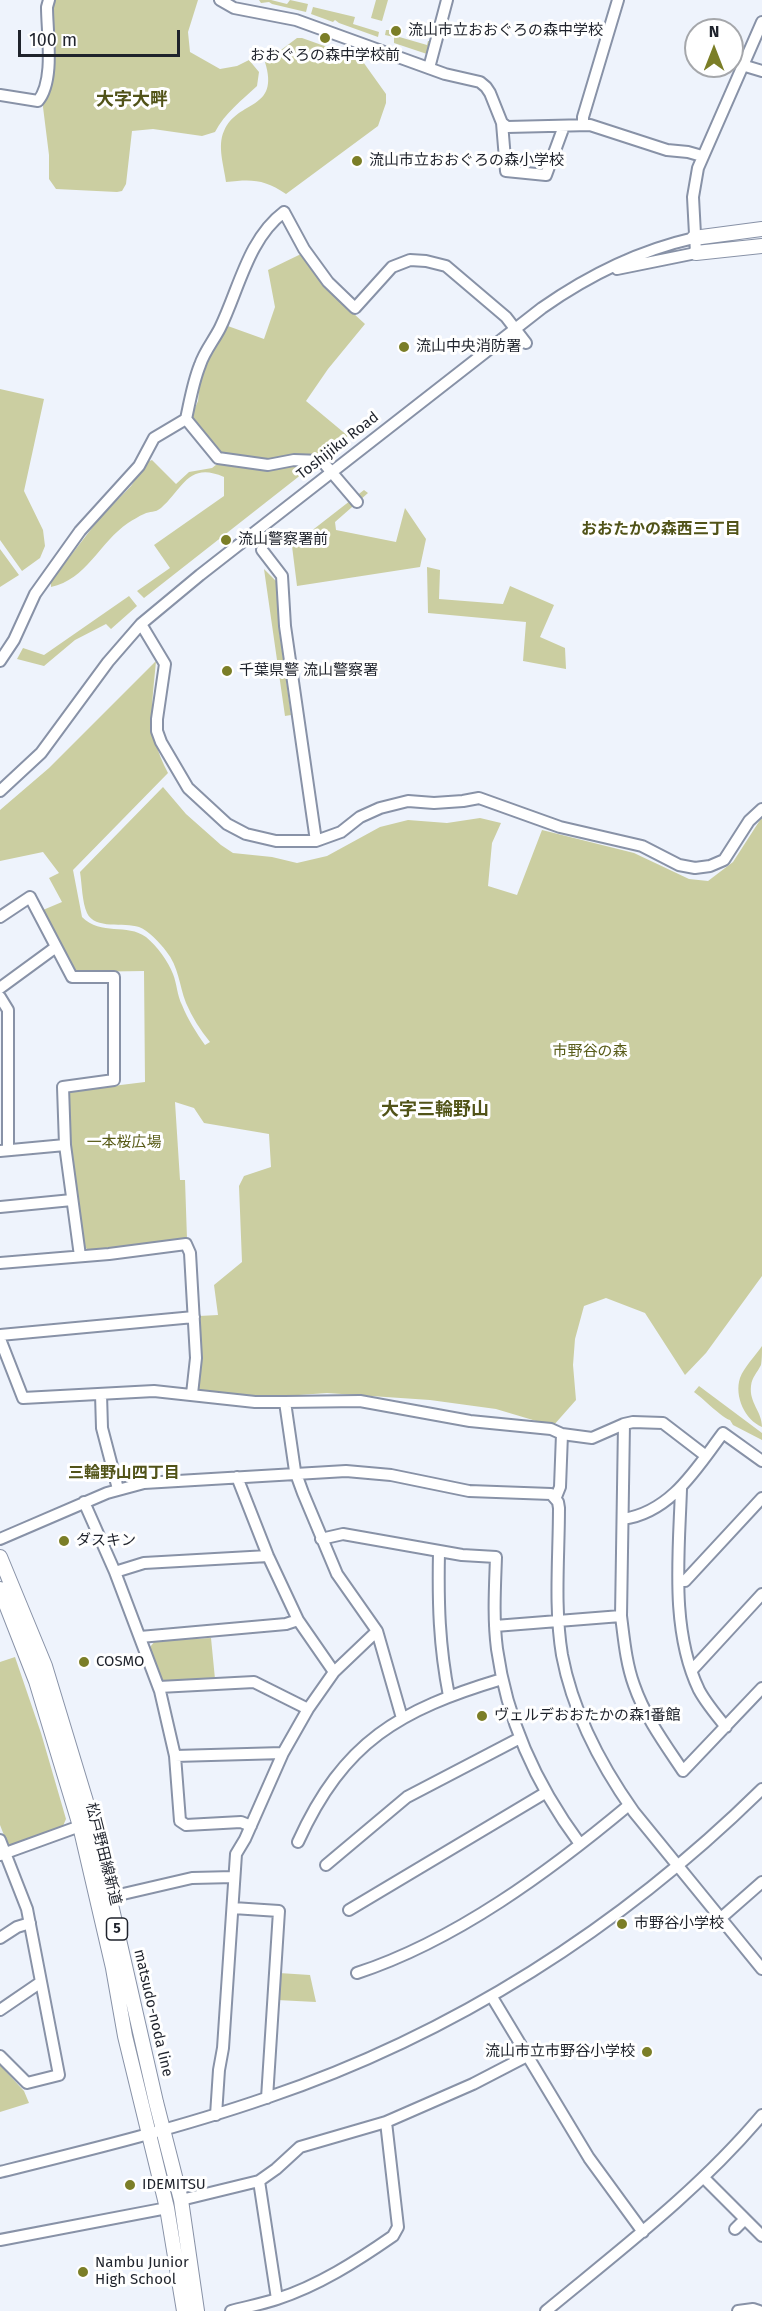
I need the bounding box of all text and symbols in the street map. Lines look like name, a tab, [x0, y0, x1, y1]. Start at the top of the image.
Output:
scale bar	[21, 18, 183, 56]
north arrow	[684, 18, 744, 78]
place label: 流山市立おおぐろの森中学校	[408, 22, 603, 40]
text: N	[709, 22, 719, 41]
marker: 流山市立おおぐろの森中学校	[389, 24, 403, 38]
text: 100 m	[29, 29, 77, 51]
marker: おおぐろの森中学校前	[318, 31, 332, 45]
place label: おおぐろの森中学校前	[250, 47, 400, 65]
district label: 大字大畔	[96, 89, 168, 111]
place label: 流山市立おおぐろの森小学校	[369, 152, 564, 170]
marker: 流山市立おおぐろの森小学校	[350, 154, 364, 168]
place label: 流山中央消防署	[416, 338, 521, 356]
marker: 流山中央消防署	[397, 340, 411, 354]
street label: Toshijiku Road	[293, 408, 383, 484]
district label: おおたかの森西三丁目	[581, 520, 741, 540]
place label: 流山警察署前	[238, 531, 328, 549]
marker: 流山警察署前	[219, 533, 233, 547]
place label: 千葉県警 流山警察署	[239, 662, 378, 680]
marker: 千葉県警 流山警察署	[220, 664, 234, 678]
park label: 市野谷の森	[553, 1043, 627, 1061]
district label: 大字三輪野山	[381, 1099, 489, 1121]
park label: 一本桜広場	[87, 1134, 161, 1152]
district label: 三輪野山四丁目	[68, 1464, 180, 1484]
place label: ダスキン	[76, 1532, 136, 1550]
marker: ダスキン	[57, 1534, 71, 1548]
place label: COSMO	[96, 1653, 144, 1671]
marker: COSMO	[77, 1655, 91, 1669]
place label: ヴェルデおおたかの森1番館	[494, 1707, 680, 1725]
marker: ヴェルデおおたかの森1番館	[475, 1709, 489, 1723]
street label: 松戸野田線新道	[82, 1801, 124, 1907]
place label: 市野谷小学校	[634, 1915, 724, 1933]
marker: 市野谷小学校	[615, 1917, 629, 1931]
road number: 5	[106, 1918, 128, 1940]
street label: matsudo-noda line	[130, 1948, 176, 2078]
place label: 流山市立市野谷小学校	[485, 2043, 635, 2061]
marker: 流山市立市野谷小学校	[640, 2045, 654, 2059]
place label: IDEMITSU	[142, 2176, 206, 2194]
marker: IDEMITSU	[123, 2178, 137, 2192]
place label: Nambu Junior High School	[95, 2254, 189, 2289]
marker: Nambu Junior High School	[76, 2265, 90, 2279]

